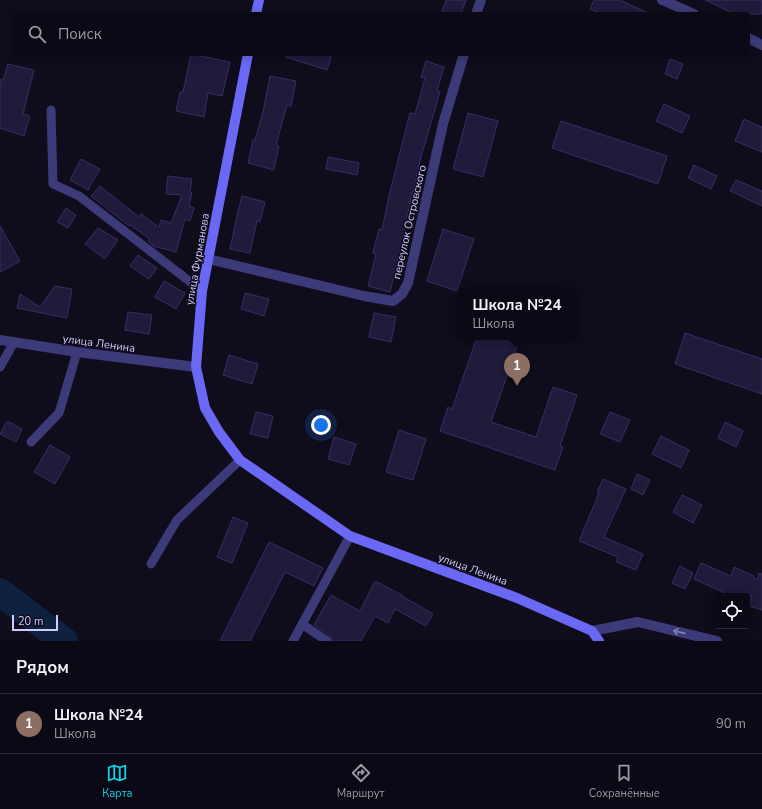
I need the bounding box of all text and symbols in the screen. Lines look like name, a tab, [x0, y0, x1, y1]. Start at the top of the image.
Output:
search box	[12, 12, 750, 56]
icon: search	[26, 23, 48, 45]
text: Поиск	[58, 24, 102, 44]
street label: переулок Островского	[389, 163, 430, 281]
street label: улица Фурманова	[182, 212, 213, 306]
popup	[458, 288, 576, 340]
text: Школа №24	[472, 295, 562, 315]
text: Школа	[472, 315, 515, 333]
street label: улица Ленина	[62, 331, 136, 356]
pin: 1	[504, 353, 530, 386]
your location	[311, 415, 331, 435]
street label: улица Ленина	[436, 550, 510, 589]
map controls	[714, 593, 750, 629]
button: locate	[714, 593, 750, 629]
scale bar	[12, 613, 58, 632]
text: 20 m	[18, 614, 43, 629]
one-way arrow	[673, 628, 686, 635]
text: Рядом	[16, 656, 69, 679]
text: Школа №24	[54, 705, 143, 725]
text: 1	[25, 715, 33, 733]
text: 90 m	[716, 715, 746, 733]
text: Школа	[54, 725, 96, 743]
tab: Карта	[102, 762, 132, 801]
tab: Маршрут	[337, 762, 385, 801]
tab: Сохранённые	[589, 762, 660, 801]

